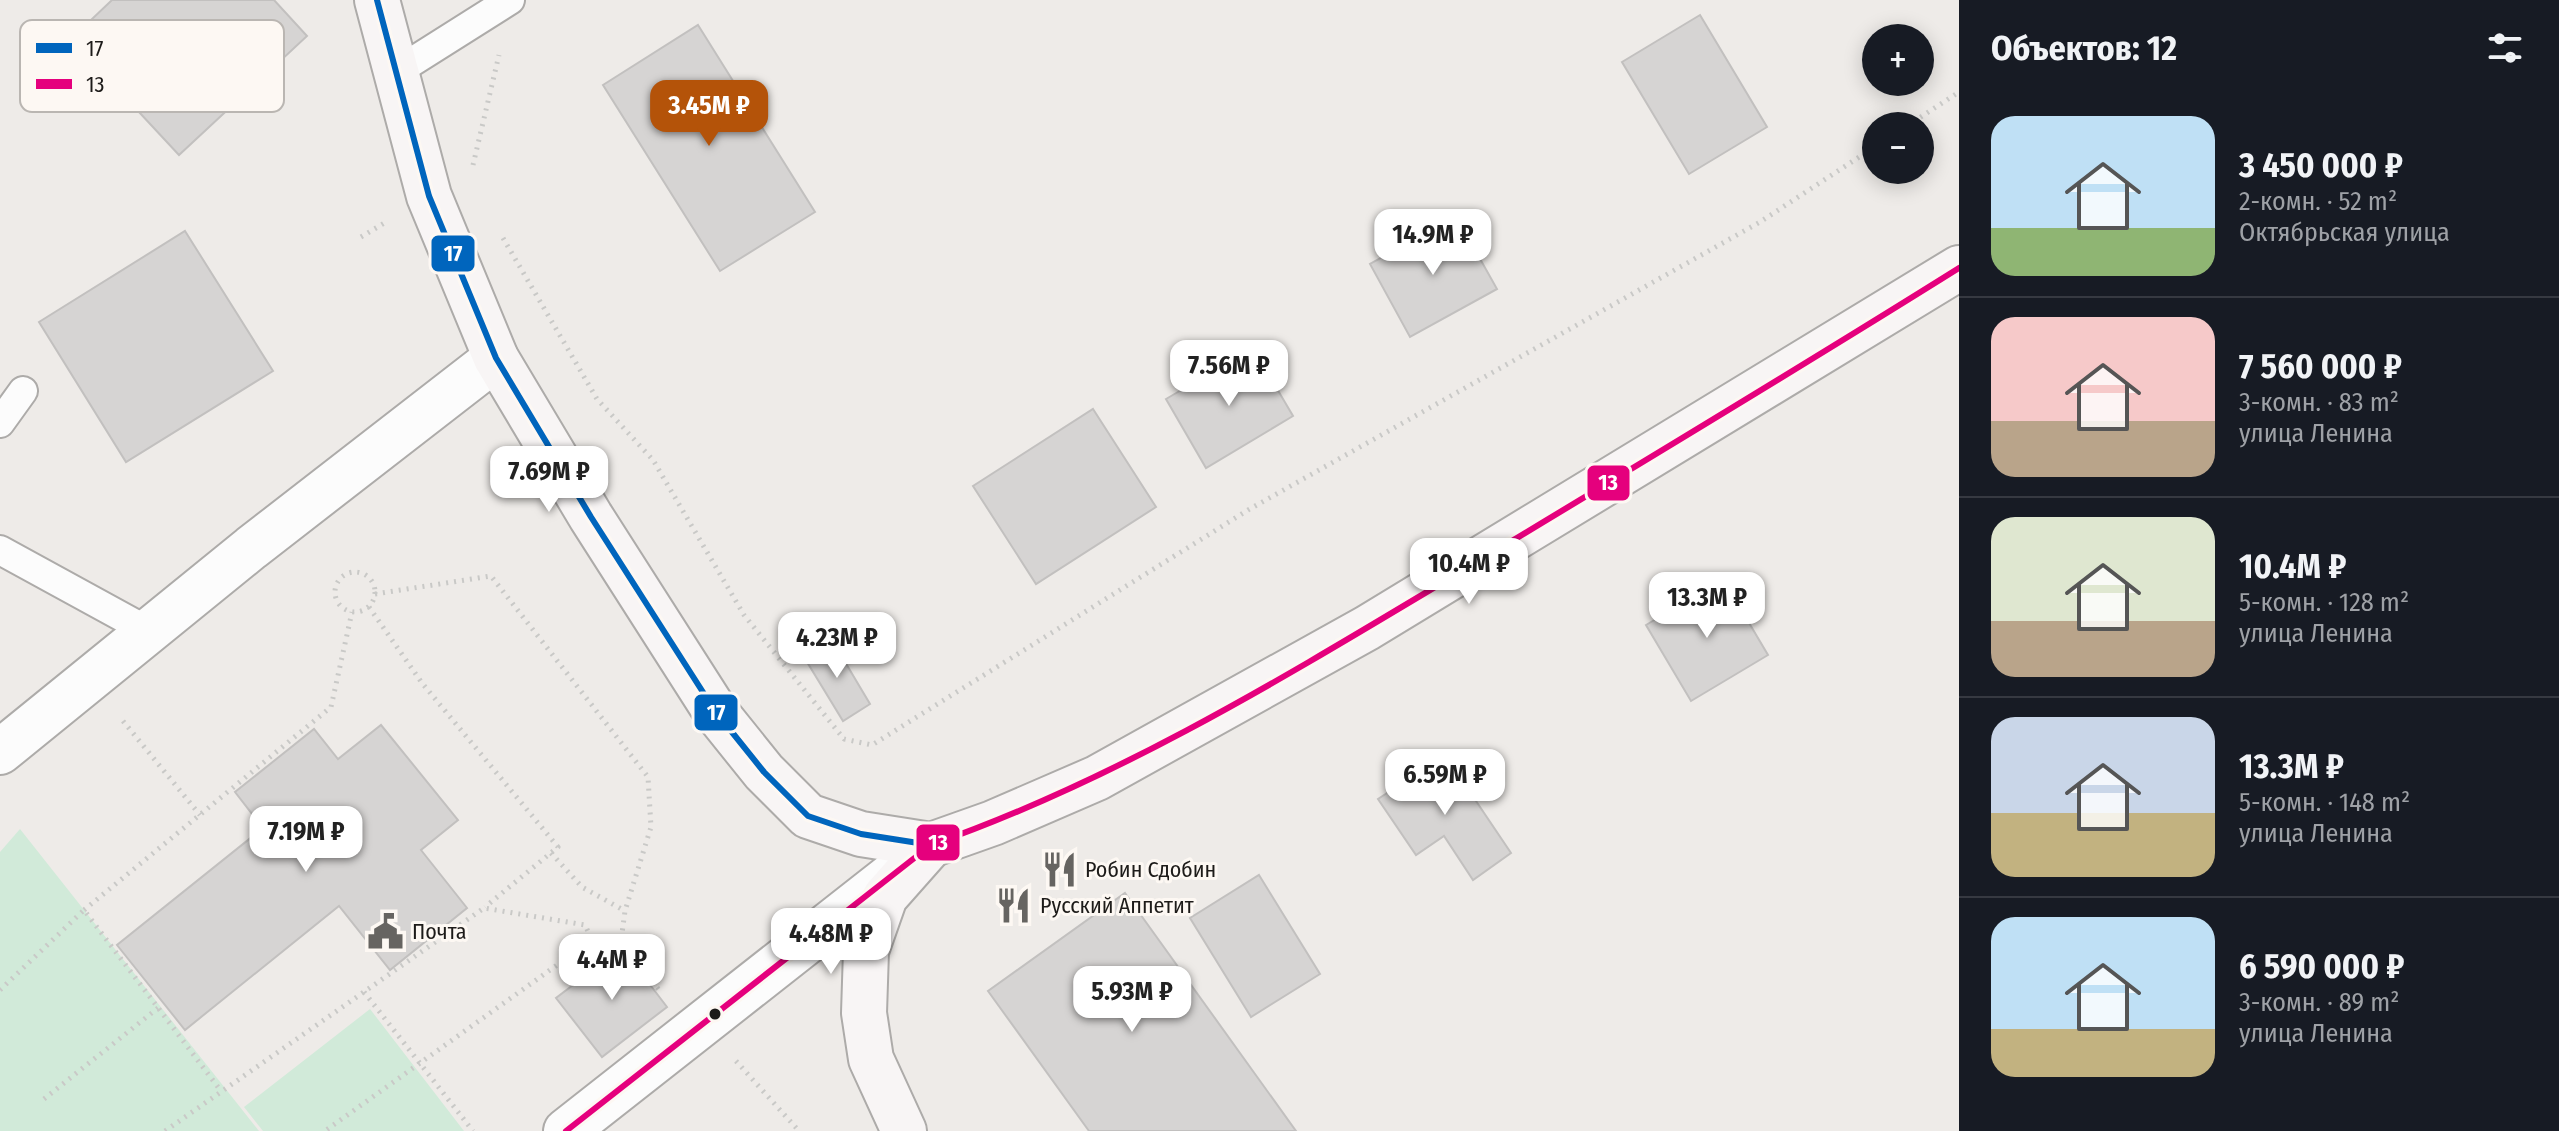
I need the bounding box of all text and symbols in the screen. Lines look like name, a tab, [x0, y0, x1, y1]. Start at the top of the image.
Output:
legend	[20, 20, 284, 112]
map controls	[1862, 24, 1934, 184]
button: +	[1862, 24, 1934, 96]
icon: filters	[2483, 26, 2527, 70]
text: Объектов: 12	[1991, 28, 2177, 69]
text: 17	[86, 35, 104, 62]
text: 13	[86, 71, 105, 98]
pin: 3.45M ₽	[635, 80, 783, 148]
text: 3.45M ₽	[668, 90, 750, 121]
button: −	[1862, 112, 1934, 184]
text: 3 450 000 ₽	[2239, 145, 2403, 186]
icon: home	[2055, 148, 2151, 244]
text: 2-комн. · 52 m²	[2239, 186, 2397, 217]
pin: 14.9M ₽	[1359, 209, 1507, 277]
text: Октябрьская улица	[2239, 217, 2450, 248]
text: 14.9M ₽	[1392, 219, 1474, 250]
line badge: 17	[430, 234, 476, 273]
text: 17	[444, 240, 463, 267]
pin: 7.56M ₽	[1155, 340, 1303, 408]
text: 7 560 000 ₽	[2239, 346, 2402, 387]
icon: home	[2055, 349, 2151, 445]
text: 7.56M ₽	[1188, 350, 1270, 381]
text: 3-комн. · 83 m²	[2239, 387, 2399, 418]
text: улица Ленина	[2239, 418, 2393, 449]
pin: 7.69M ₽	[475, 446, 623, 514]
text: 7.69M ₽	[508, 456, 590, 487]
line badge: 13	[1586, 464, 1631, 502]
text: 13	[1598, 469, 1618, 496]
pin: 10.4M ₽	[1395, 538, 1543, 606]
text: 10.4M ₽	[2239, 546, 2346, 587]
text: 10.4M ₽	[1428, 548, 1510, 579]
icon: home	[2055, 549, 2151, 645]
pin: 13.3M ₽	[1633, 572, 1781, 640]
text: 13.3M ₽	[1667, 582, 1747, 613]
text: 5-комн. · 128 m²	[2239, 587, 2409, 618]
pin: 4.23M ₽	[763, 612, 911, 680]
text: улица Ленина	[2239, 618, 2393, 649]
text: 4.23M ₽	[796, 622, 878, 653]
line badge: 17	[693, 693, 739, 732]
text: 17	[707, 699, 726, 726]
text: 13.3M ₽	[2239, 746, 2344, 787]
pin: 6.59M ₽	[1371, 749, 1519, 817]
icon: home	[2055, 749, 2151, 845]
text: 6.59M ₽	[1403, 759, 1487, 790]
text: 5-комн. · 148 m²	[2239, 787, 2410, 818]
pin: 7.19M ₽	[232, 806, 380, 874]
text: 7.19M ₽	[267, 816, 345, 847]
text: улица Ленина	[2239, 818, 2393, 849]
line badge: 13	[915, 823, 961, 862]
text: 13	[928, 829, 948, 856]
restaurant icon: Робин Сдобин	[1040, 850, 1078, 888]
place label: Робин Сдобин	[1085, 856, 1216, 883]
restaurant icon: Русский Аппетит	[995, 886, 1033, 924]
place label: Русский Аппетит	[1040, 892, 1194, 919]
pin: 4.48M ₽	[757, 908, 905, 976]
public building icon: Почта	[367, 912, 405, 950]
place label: Почта	[412, 918, 467, 945]
text: 4.48M ₽	[789, 918, 873, 949]
pin: 4.4M ₽	[547, 934, 677, 1002]
text: 4.4M ₽	[577, 944, 647, 975]
text: 6 590 000 ₽	[2239, 946, 2404, 987]
icon: home	[2055, 949, 2151, 1045]
pin: 5.93M ₽	[1058, 966, 1206, 1034]
text: 5.93M ₽	[1091, 976, 1173, 1007]
text: 3-комн. · 89 m²	[2239, 987, 2400, 1018]
unlabelled marker	[707, 1006, 723, 1022]
text: улица Ленина	[2239, 1018, 2393, 1049]

